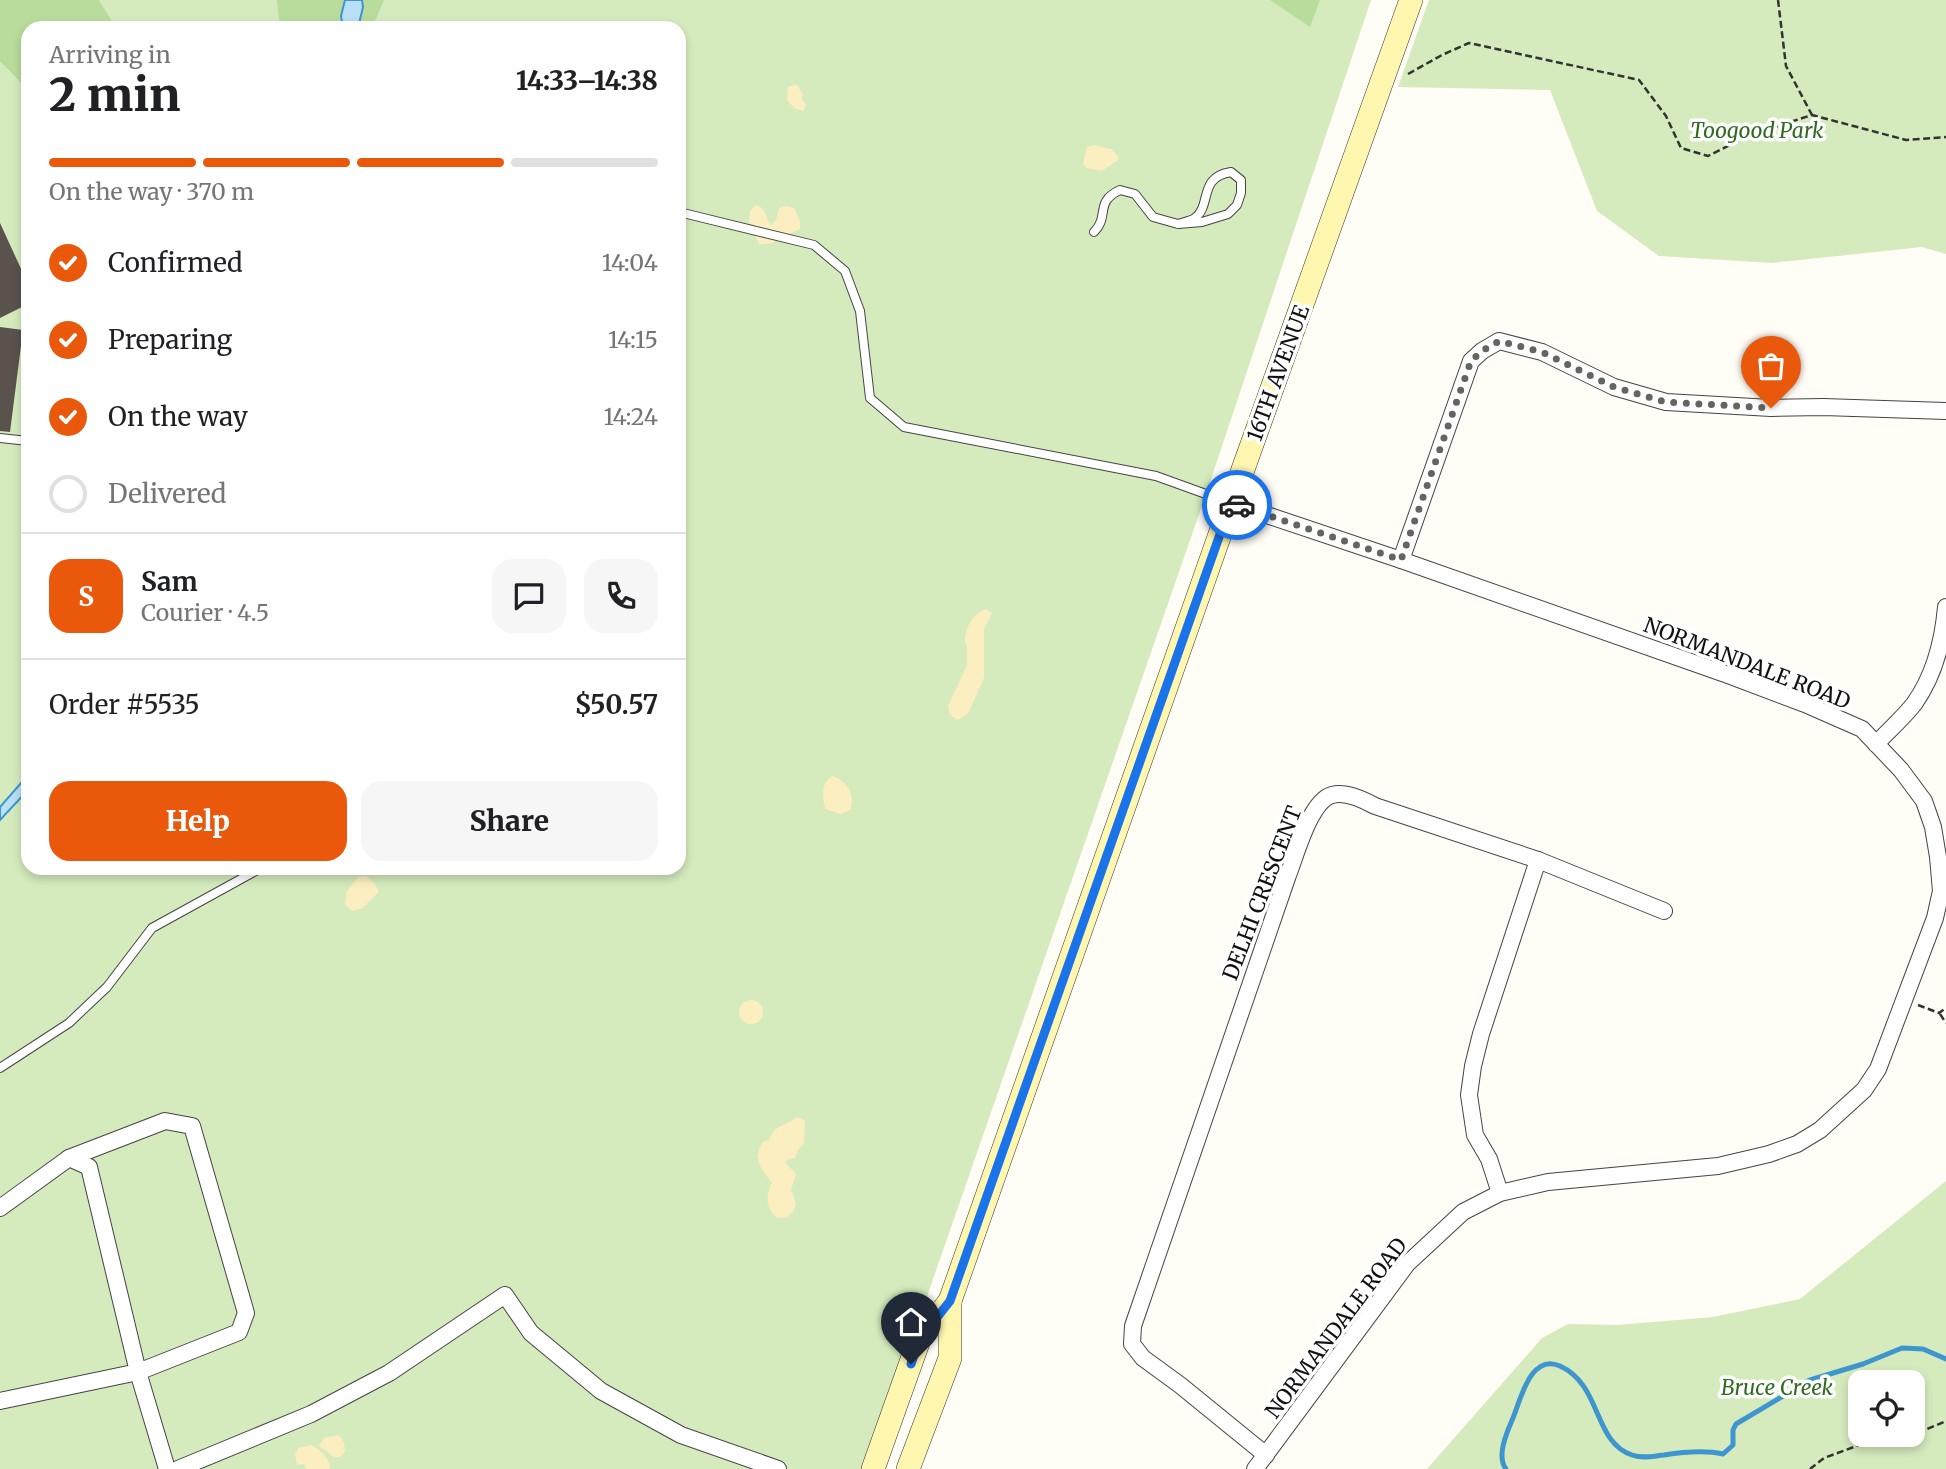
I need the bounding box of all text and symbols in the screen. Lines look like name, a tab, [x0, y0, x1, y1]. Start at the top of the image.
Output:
text: Arriving in	[49, 40, 171, 69]
text: 14:33–14:38	[516, 64, 658, 97]
text: 2 min	[49, 66, 181, 124]
park label: Toogood Park	[1691, 117, 1824, 144]
text: On the way · 370 m	[49, 177, 254, 206]
icon: check	[49, 244, 87, 282]
text: Confirmed	[108, 246, 243, 279]
text: 14:04	[602, 248, 658, 277]
street label: 16TH AVENUE	[1241, 301, 1315, 445]
icon: check	[49, 321, 87, 359]
text: Preparing	[108, 323, 232, 356]
text: 14:15	[608, 325, 658, 354]
pin	[1741, 336, 1801, 408]
icon: bag	[1752, 347, 1790, 385]
icon: check	[49, 398, 87, 436]
text: On the way	[108, 400, 248, 433]
text: 14:24	[603, 402, 658, 431]
courier	[1202, 470, 1272, 540]
text: Delivered	[108, 477, 227, 510]
icon: car	[1218, 486, 1256, 524]
button: chat	[492, 559, 566, 633]
button: phone	[584, 559, 658, 633]
text: Sam	[141, 565, 198, 598]
text: S	[78, 580, 94, 613]
text: Courier · 4.5	[141, 598, 269, 627]
street label: NORMANDALE ROAD	[1640, 611, 1854, 715]
text: Order #5535	[49, 688, 200, 721]
text: $50.57	[575, 688, 658, 721]
button: Help	[49, 781, 347, 861]
button: Share	[361, 781, 658, 861]
street label: DELHI CRESCENT	[1216, 802, 1308, 984]
street label: NORMANDALE ROAD	[1259, 1232, 1413, 1424]
pin	[881, 1292, 941, 1364]
icon: home	[892, 1303, 930, 1341]
map controls	[1848, 1370, 1925, 1447]
button: locate	[1848, 1370, 1925, 1447]
park label: Bruce Creek	[1721, 1374, 1833, 1401]

